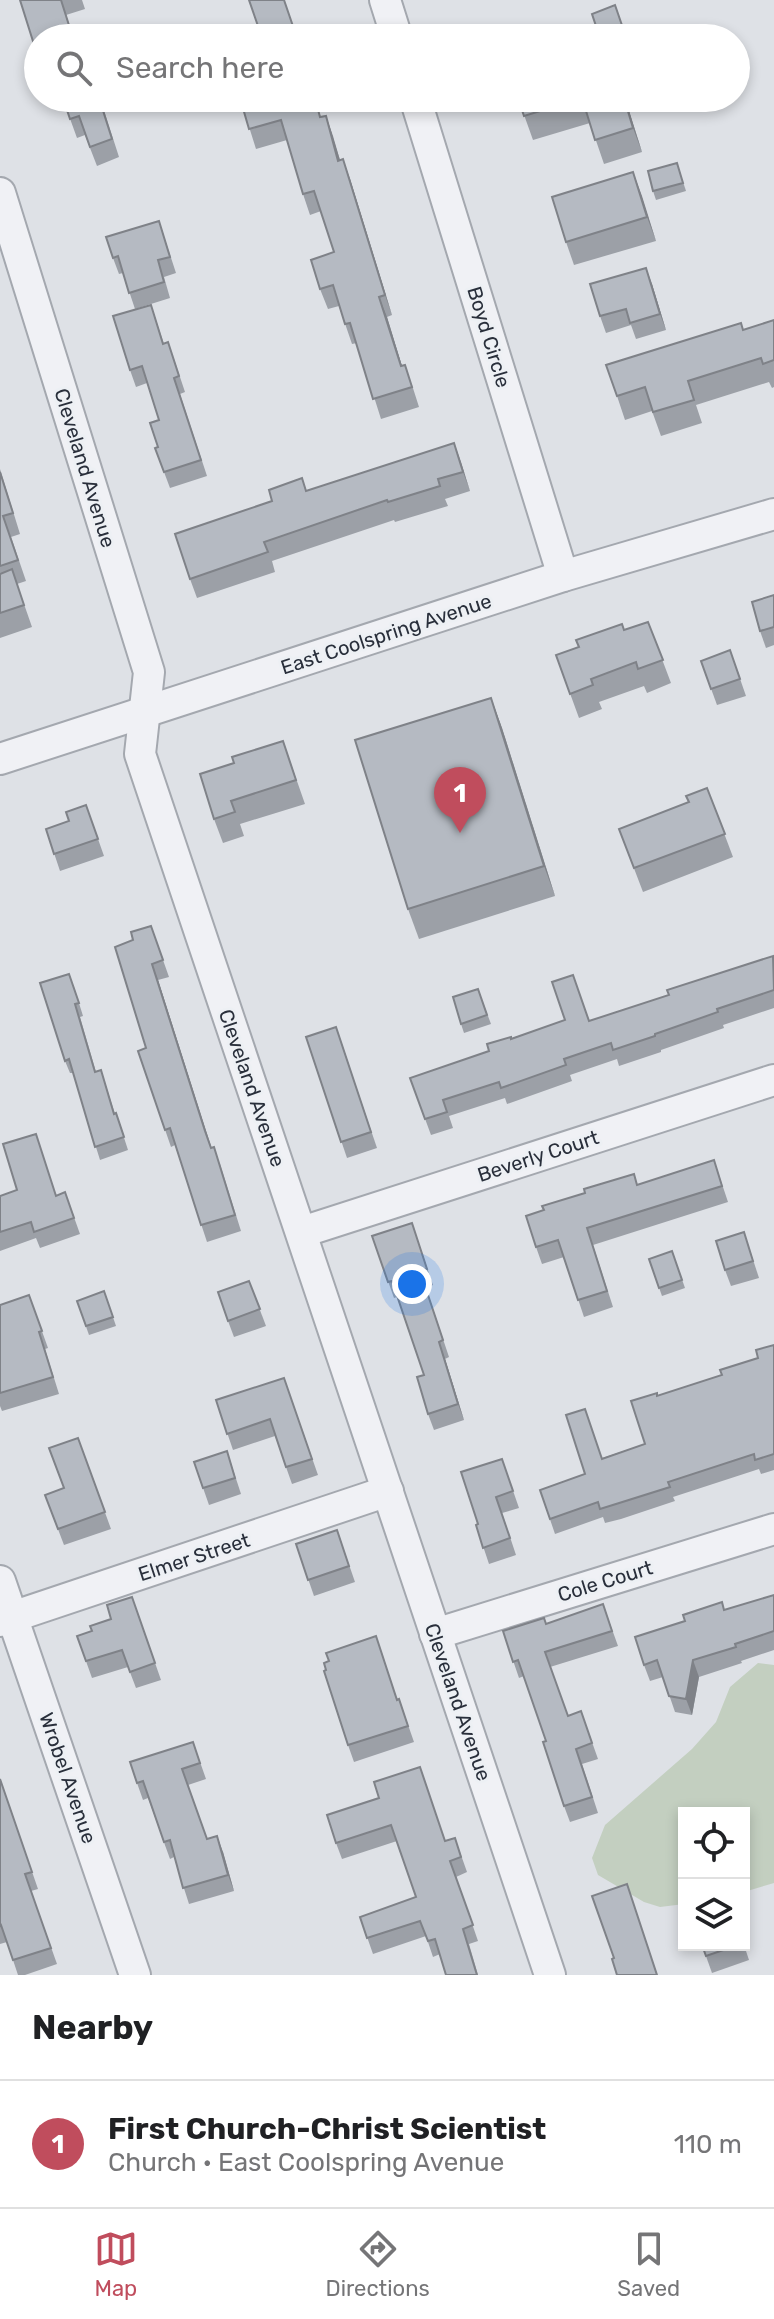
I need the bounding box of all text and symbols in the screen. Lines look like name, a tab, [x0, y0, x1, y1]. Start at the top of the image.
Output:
search box	[24, 24, 750, 112]
icon: search	[52, 46, 96, 90]
text: Search here	[116, 50, 284, 86]
street label: Boyd Circle	[462, 283, 516, 391]
street label: Cleveland Avenue	[49, 385, 121, 551]
street label: East Coolspring Avenue	[278, 589, 494, 679]
pin: 1	[434, 767, 486, 833]
street label: Cleveland Avenue	[214, 1006, 290, 1170]
street label: Beverly Court	[474, 1125, 602, 1187]
your location	[392, 1264, 432, 1304]
street label: Elmer Street	[135, 1528, 253, 1586]
street label: Cole Court	[555, 1555, 656, 1607]
street label: Cleveland Avenue	[420, 1620, 496, 1784]
street label: Wrobel Avenue	[34, 1709, 102, 1847]
map controls	[678, 1807, 750, 1951]
button: locate	[678, 1807, 750, 1879]
button: layers	[678, 1879, 750, 1951]
text: Nearby	[32, 2007, 153, 2048]
text: First Church-Christ Scientist	[108, 2111, 546, 2147]
text: 1	[52, 2129, 64, 2160]
text: 110 m	[674, 2129, 742, 2160]
text: Church · East Coolspring Avenue	[108, 2147, 504, 2178]
tab: Map	[94, 2227, 138, 2302]
tab: Directions	[325, 2227, 430, 2302]
tab: Saved	[617, 2227, 680, 2302]

